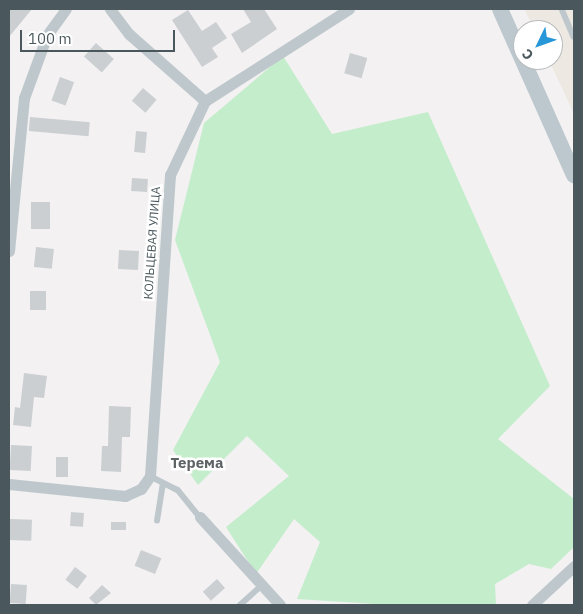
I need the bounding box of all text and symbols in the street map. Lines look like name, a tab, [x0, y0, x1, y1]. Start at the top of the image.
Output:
scale bar	[22, 20, 178, 52]
north arrow	[513, 20, 563, 70]
text: 100 m	[28, 29, 72, 48]
text: С	[518, 45, 537, 64]
street label: КОЛЬЦЕВАЯ УЛИЦА	[141, 186, 163, 300]
district label: Терема	[170, 454, 224, 472]

